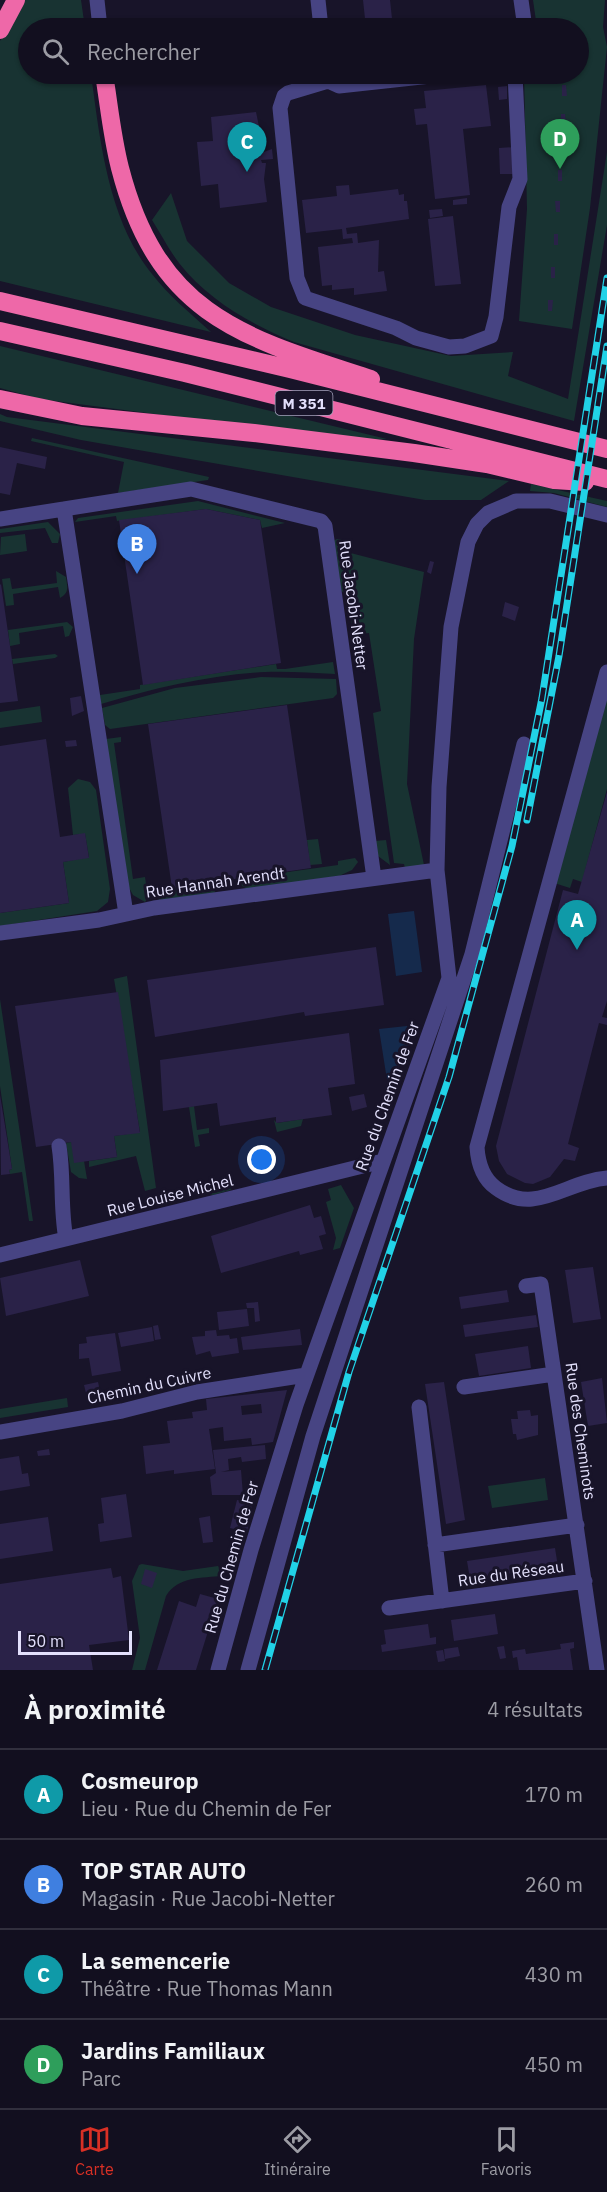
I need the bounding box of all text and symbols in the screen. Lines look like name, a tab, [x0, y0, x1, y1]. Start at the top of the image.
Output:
search box	[18, 18, 589, 84]
icon: search	[39, 35, 72, 68]
text: Rechercher	[87, 37, 200, 66]
pin: D	[540, 120, 580, 169]
pin: C	[228, 122, 266, 172]
road number: M 351	[276, 391, 332, 415]
pin: B	[118, 524, 156, 574]
street label: Rue Jacobi-Netter	[335, 539, 373, 671]
street label: Rue Hannah Arendt	[144, 862, 286, 902]
pin: A	[558, 900, 596, 950]
street label: Rue du Chemin de Fer	[351, 1018, 423, 1174]
your location	[247, 1145, 276, 1174]
street label: Rue Louise Michel	[105, 1170, 235, 1220]
street label: Rue des Cheminots	[561, 1361, 601, 1501]
street label: Chemin du Cuivre	[85, 1362, 213, 1408]
street label: Rue du Chemin de Fer	[200, 1478, 262, 1636]
street label: Rue du Réseau	[457, 1556, 565, 1590]
scale bar	[18, 1628, 132, 1656]
text: 50 m	[27, 1631, 64, 1651]
text: À proximité	[24, 1692, 166, 1726]
text: 4 résultats	[487, 1696, 583, 1723]
text: Cosmeurop	[81, 1766, 199, 1795]
text: A	[37, 1781, 50, 1808]
text: 170 m	[525, 1781, 583, 1808]
text: Lieu · Rue du Chemin de Fer	[81, 1795, 331, 1822]
text: TOP STAR AUTO	[81, 1856, 246, 1885]
text: B	[37, 1871, 50, 1898]
text: 260 m	[525, 1871, 583, 1898]
text: Magasin · Rue Jacobi-Netter	[81, 1885, 335, 1912]
text: La semencerie	[81, 1946, 230, 1975]
text: C	[37, 1961, 50, 1988]
text: 430 m	[525, 1961, 583, 1988]
text: Théâtre · Rue Thomas Mann	[81, 1975, 333, 2002]
text: Jardins Familiaux	[81, 2036, 265, 2065]
text: D	[37, 2051, 50, 2078]
text: 450 m	[525, 2051, 583, 2078]
text: Parc	[81, 2065, 121, 2092]
tab: Carte	[75, 2123, 114, 2179]
tab: Itinéraire	[264, 2123, 331, 2179]
tab: Favoris	[481, 2123, 532, 2179]

